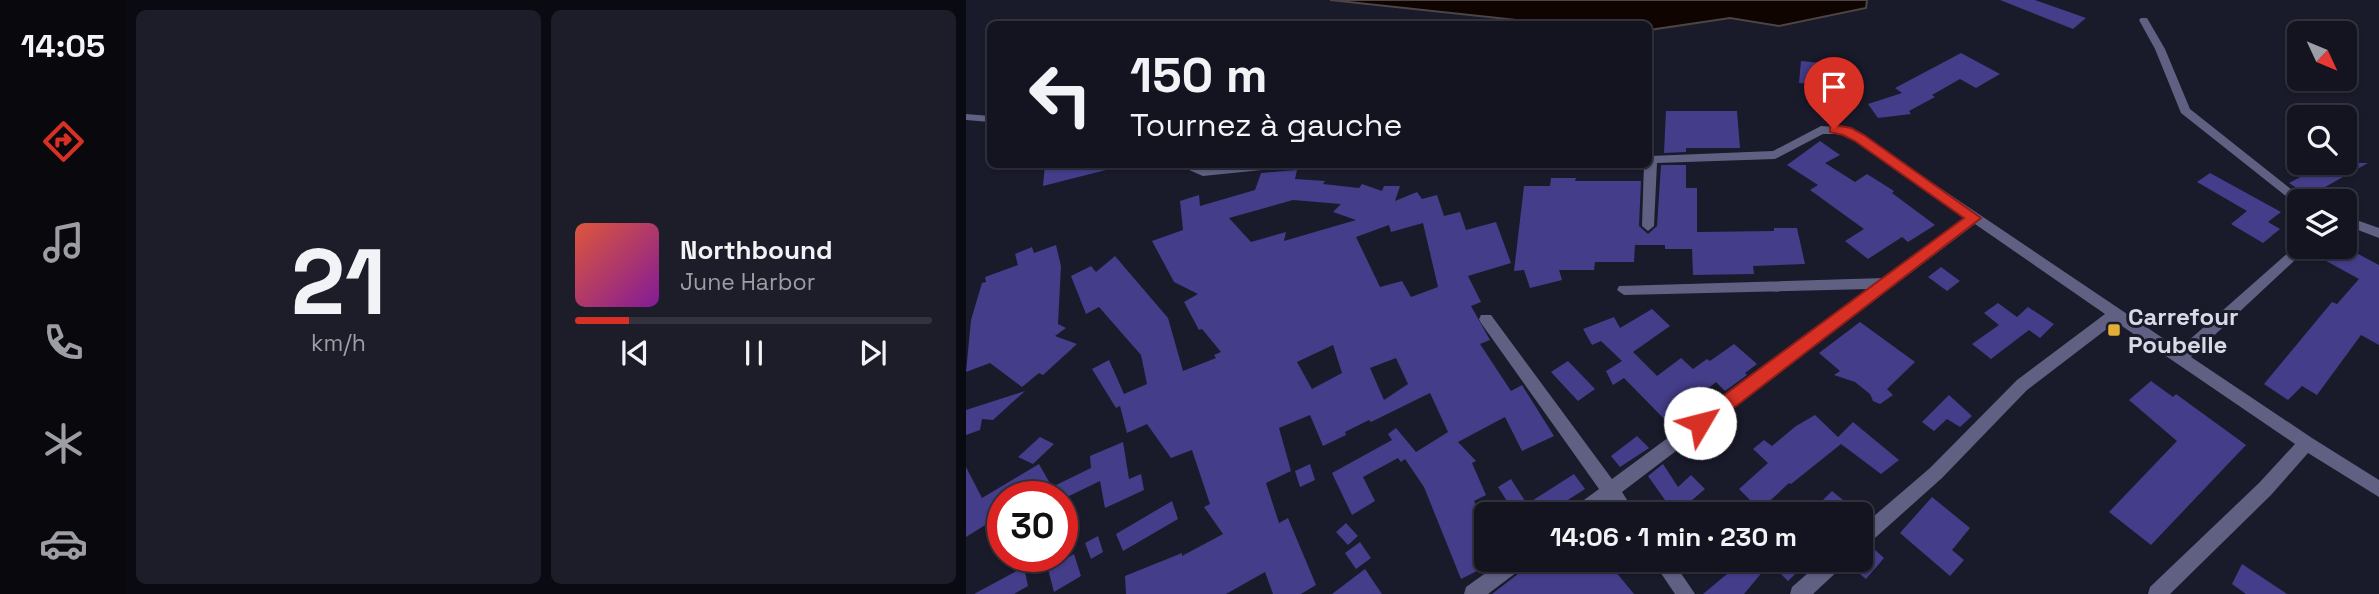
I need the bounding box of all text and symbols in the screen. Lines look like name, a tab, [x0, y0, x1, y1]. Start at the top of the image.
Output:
north arrow	[2287, 21, 2357, 91]
map controls	[2287, 21, 2357, 259]
text: 14:05	[21, 26, 105, 66]
text: 150 m	[1130, 44, 1268, 106]
icon: left	[1015, 49, 1106, 140]
pin	[1804, 57, 1864, 129]
icon: arrive	[1815, 68, 1853, 106]
text: Tournez à gauche	[1130, 105, 1402, 145]
button: search	[2287, 105, 2357, 175]
icon: directions	[39, 117, 88, 166]
button: layers	[2287, 189, 2357, 259]
icon: music	[39, 218, 88, 267]
text: 21	[291, 224, 386, 341]
text: Northbound	[680, 233, 833, 267]
text: June Harbor	[680, 267, 815, 297]
place label: Carrefour Poubelle	[2128, 301, 2238, 360]
icon: phone	[39, 318, 88, 367]
marker: Carrefour Poubelle	[2106, 322, 2122, 338]
text: km/h	[311, 328, 366, 358]
icon: previous	[616, 334, 654, 372]
icon: pause	[735, 334, 773, 372]
icon: next	[854, 334, 892, 372]
position arrow	[1663, 386, 1737, 460]
icon: climate	[39, 419, 88, 468]
speed limit sign: 30	[987, 481, 1078, 572]
icon: car	[39, 519, 88, 568]
text: 14:06 · 1 min · 230 m	[1550, 520, 1797, 554]

